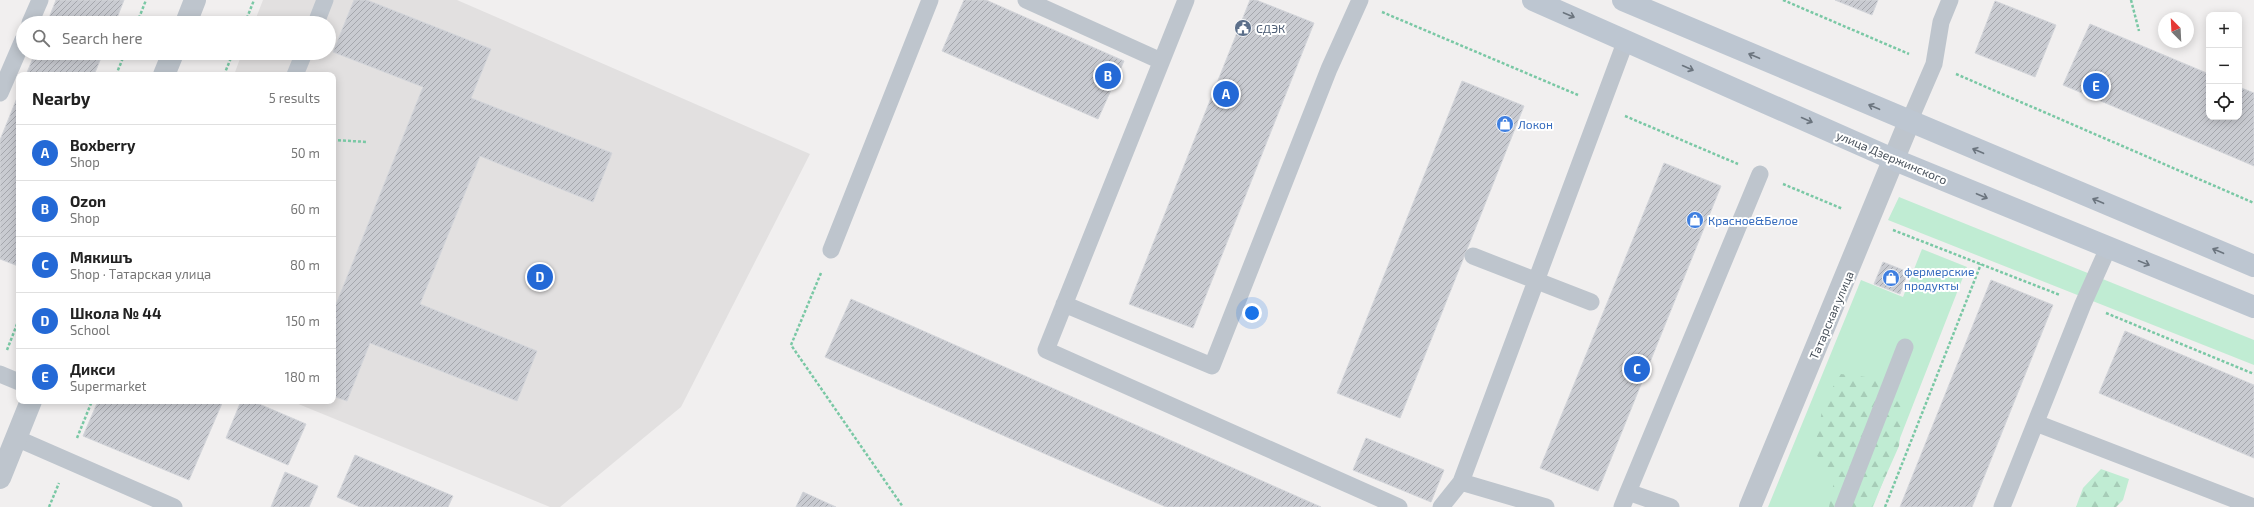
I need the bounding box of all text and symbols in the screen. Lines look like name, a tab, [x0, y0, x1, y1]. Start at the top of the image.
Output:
one-way arrow	[1563, 12, 1575, 20]
north arrow	[2158, 12, 2194, 48]
map controls	[2206, 12, 2242, 120]
button: +	[2206, 12, 2242, 48]
search box	[16, 16, 336, 60]
public building icon: СДЭК	[1233, 18, 1253, 38]
place label: СДЭК	[1256, 21, 1285, 35]
icon: search	[30, 27, 52, 49]
text: Search here	[62, 29, 143, 47]
button: −	[2206, 48, 2242, 84]
one-way arrow	[1748, 51, 1760, 59]
pin: B	[1095, 61, 1121, 91]
one-way arrow	[1682, 64, 1694, 72]
pin: E	[2083, 71, 2109, 101]
pin: A	[1213, 79, 1239, 109]
button: locate	[2206, 84, 2242, 120]
text: Nearby	[32, 88, 90, 108]
text: 5 results	[269, 90, 320, 106]
one-way arrow	[1868, 103, 1880, 110]
shop icon: Локон	[1495, 114, 1515, 134]
place label: Локон	[1518, 117, 1553, 131]
one-way arrow	[1801, 117, 1813, 125]
street label: улица Дзержинского	[1834, 127, 1950, 188]
text: Boxberry	[70, 136, 135, 154]
text: A	[41, 145, 49, 161]
text: 50 m	[291, 145, 320, 161]
one-way arrow	[1972, 146, 1984, 154]
text: Shop	[70, 154, 100, 170]
text: Ozon	[70, 192, 106, 210]
one-way arrow	[1976, 193, 1988, 200]
one-way arrow	[2092, 196, 2104, 204]
text: B	[41, 201, 49, 217]
text: 60 m	[290, 201, 320, 217]
text: Shop	[70, 210, 100, 226]
shop icon: Красное&Белое	[1685, 210, 1705, 230]
place label: Красное&Белое	[1708, 213, 1798, 227]
one-way arrow	[2212, 246, 2224, 254]
text: Мякишъ	[70, 248, 132, 266]
text: C	[41, 257, 49, 273]
text: 80 m	[290, 257, 320, 273]
one-way arrow	[2137, 259, 2149, 267]
pin: D	[527, 262, 553, 292]
place label: фермерские продукты	[1904, 264, 1974, 293]
text: Shop · Татарская улица	[70, 266, 211, 282]
shop icon: фермерские продукты	[1881, 268, 1901, 288]
street label: Татарская улица	[1806, 269, 1857, 362]
your location	[1242, 303, 1262, 323]
text: Школа № 44	[70, 304, 161, 322]
text: D	[41, 313, 49, 329]
text: 150 m	[286, 313, 320, 329]
text: School	[70, 322, 110, 338]
pin: C	[1624, 354, 1650, 384]
text: Дикси	[70, 360, 115, 378]
text: E	[41, 369, 49, 385]
text: 180 m	[285, 369, 320, 385]
text: Supermarket	[70, 378, 147, 394]

